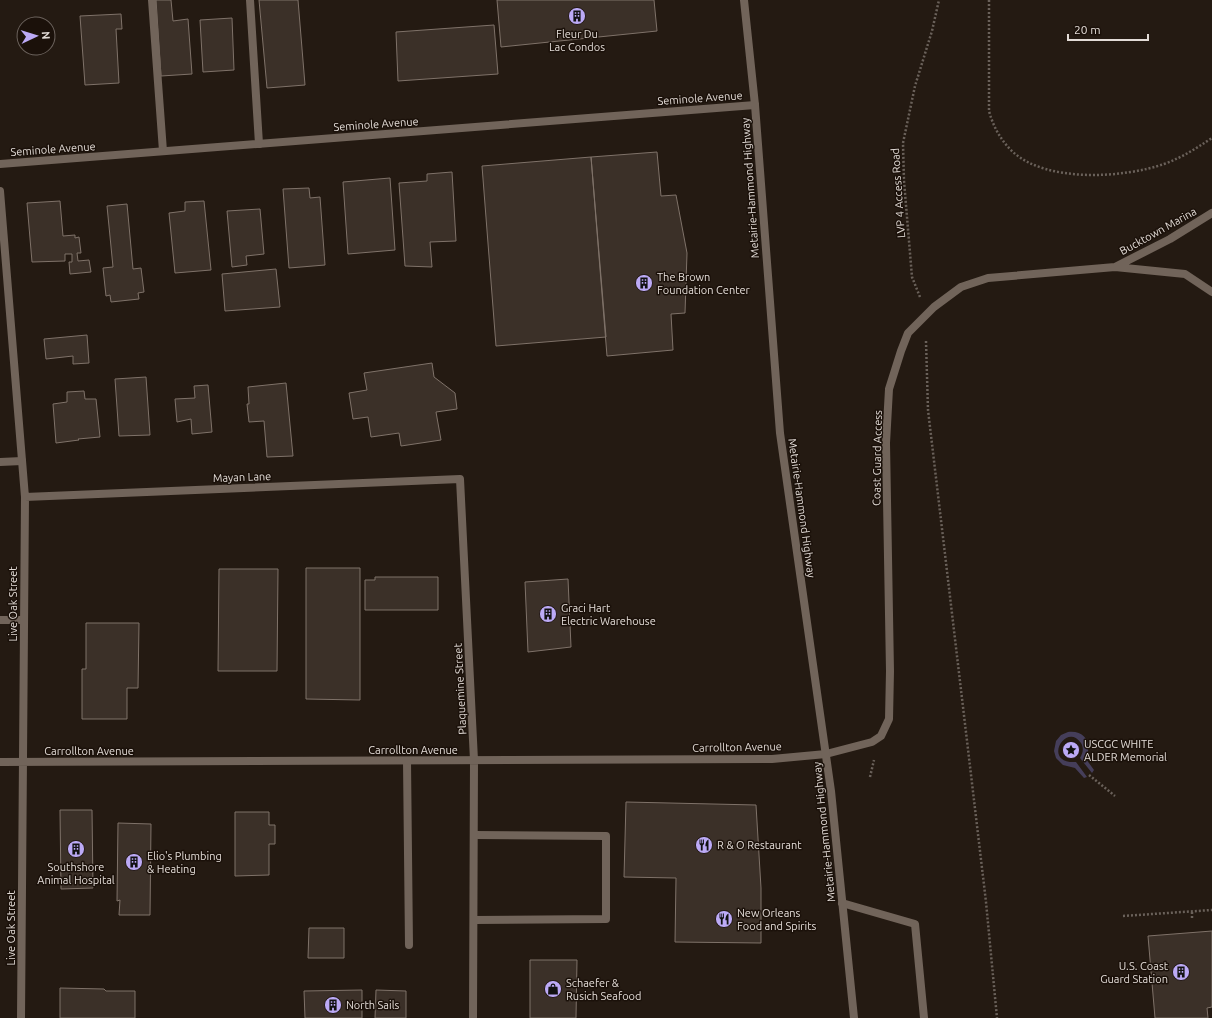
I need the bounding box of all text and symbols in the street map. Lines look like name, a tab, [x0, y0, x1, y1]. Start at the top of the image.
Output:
building icon: Fleur Du Lac Condos	[567, 6, 587, 26]
north arrow	[16, 16, 56, 56]
scale bar	[1068, 16, 1148, 42]
text: 20 m	[1074, 23, 1101, 36]
place label: Fleur Du Lac Condos	[549, 28, 605, 53]
text: N	[40, 31, 52, 40]
street label: Seminole Avenue	[657, 89, 743, 107]
street label: Seminole Avenue	[333, 115, 419, 133]
street label: Metairie-Hammond Highway	[739, 117, 761, 259]
street label: Seminole Avenue	[10, 140, 96, 158]
street label: LVP 4 Access Road	[889, 148, 907, 238]
street label: Bucktown Marina	[1117, 205, 1199, 257]
place label: The Brown Foundation Center	[657, 271, 751, 296]
building icon: The Brown Foundation Center	[634, 273, 654, 293]
street label: Coast Guard Access	[870, 410, 884, 506]
street label: Metairie-Hammond Highway	[786, 437, 818, 579]
street label: Mayan Lane	[213, 470, 271, 484]
street label: Live Oak Street	[7, 566, 19, 642]
place label: Graci Hart Electric Warehouse	[561, 602, 656, 627]
building icon: Graci Hart Electric Warehouse	[538, 604, 558, 624]
street label: Plaquemine Street	[452, 642, 468, 735]
place label: USCGC WHITE ALDER Memorial	[1084, 738, 1167, 763]
street label: Carrollton Avenue	[692, 740, 782, 754]
place icon: USCGC WHITE ALDER Memorial	[1061, 740, 1081, 760]
street label: Carrollton Avenue	[368, 744, 458, 756]
street label: Carrollton Avenue	[44, 745, 134, 757]
street label: Metairie-Hammond Highway	[811, 761, 837, 903]
restaurant icon: R & O Restaurant	[694, 835, 714, 855]
building icon: Southshore Animal Hospital	[66, 839, 86, 859]
place label: R & O Restaurant	[717, 839, 802, 851]
place label: Elio's Plumbing & Heating	[147, 850, 222, 875]
building icon: Elio's Plumbing & Heating	[124, 852, 144, 872]
place label: Southshore Animal Hospital	[37, 861, 115, 886]
street label: Live Oak Street	[5, 890, 17, 966]
place label: New Orleans Food and Spirits	[737, 907, 817, 932]
restaurant icon: New Orleans Food and Spirits	[714, 909, 734, 929]
place label: U.S. Coast Guard Station	[1100, 960, 1169, 985]
building icon: U.S. Coast Guard Station	[1171, 962, 1191, 982]
place label: Schaefer & Rusich Seafood	[566, 977, 641, 1002]
shop icon: Schaefer & Rusich Seafood	[543, 979, 563, 999]
building icon: North Sails	[323, 995, 343, 1015]
place label: North Sails	[346, 999, 400, 1011]

